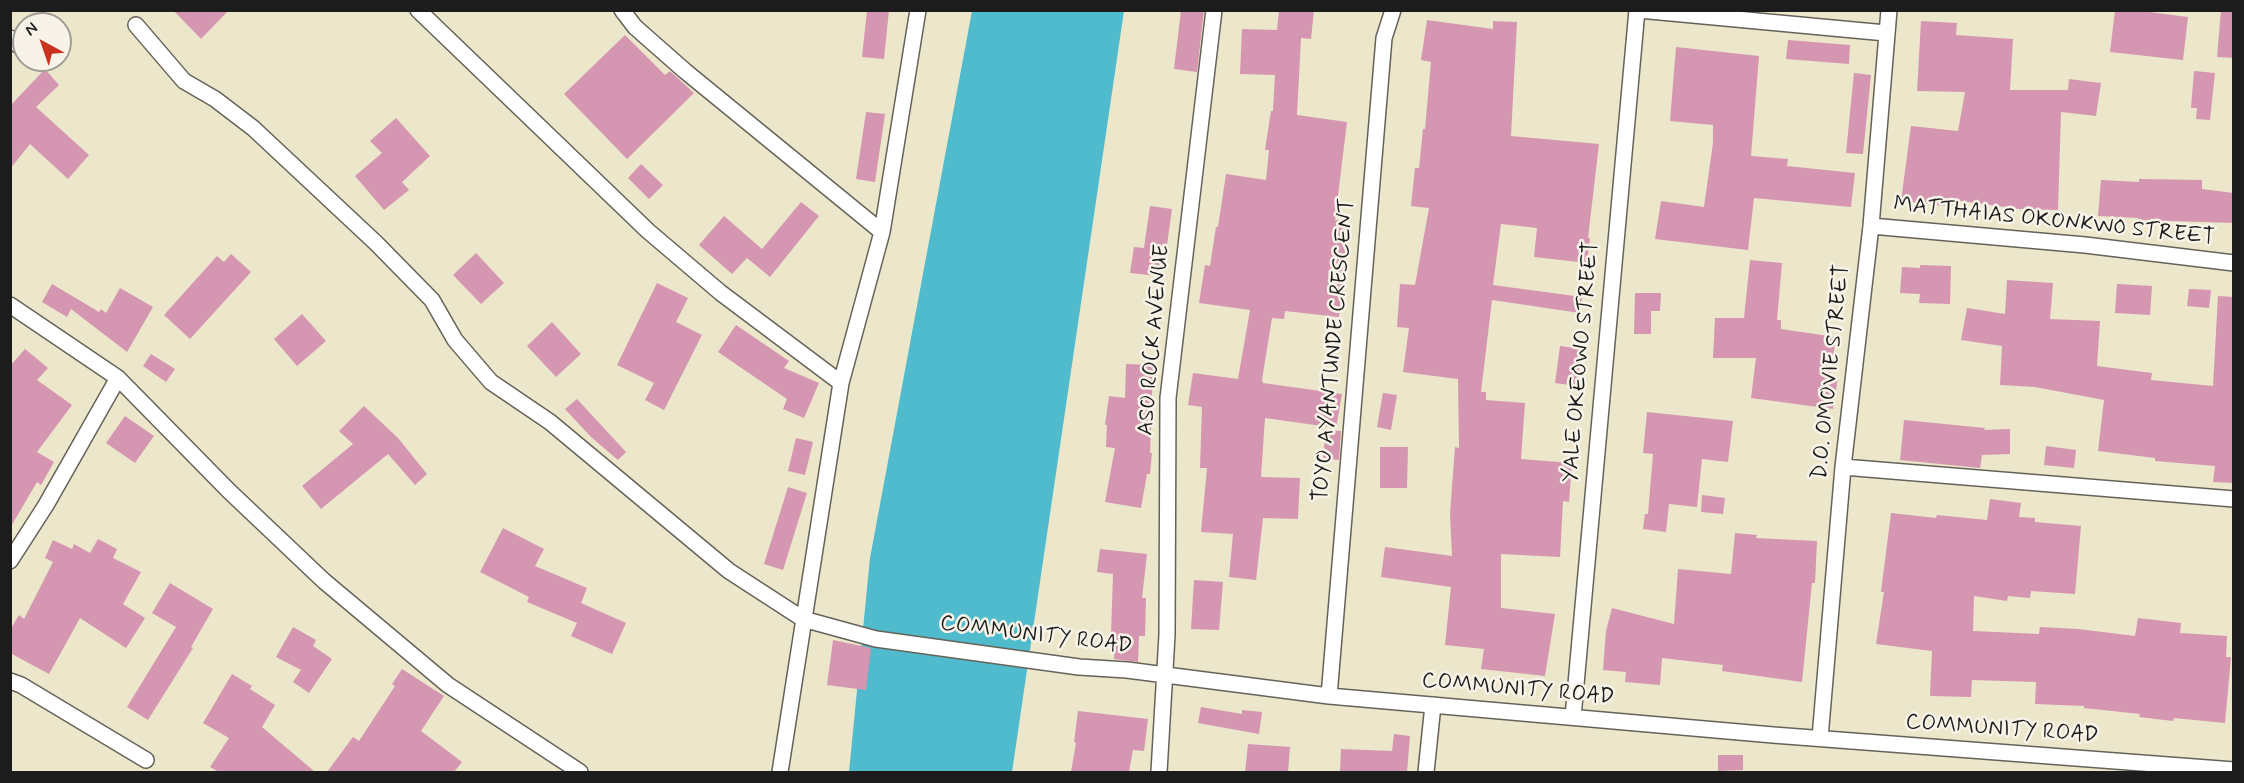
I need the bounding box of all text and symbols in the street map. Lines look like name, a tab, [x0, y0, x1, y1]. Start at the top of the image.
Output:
north arrow	[12, 12, 72, 72]
text: N	[21, 18, 42, 41]
street label: MATTHAIAS OKONKWO STREET	[1892, 192, 2216, 252]
street label: TOYO AYANTUNDE CRESCENT	[1309, 197, 1361, 503]
street label: YALE OKEOWO STREET	[1558, 240, 1606, 484]
street label: ASO ROCK AVENUE	[1133, 243, 1177, 437]
street label: D.O. OMOVIE STREET	[1808, 263, 1856, 481]
street label: COMMUNITY ROAD	[938, 611, 1134, 661]
street label: COMMUNITY ROAD	[1421, 668, 1615, 712]
street label: COMMUNITY ROAD	[1905, 710, 2099, 750]

